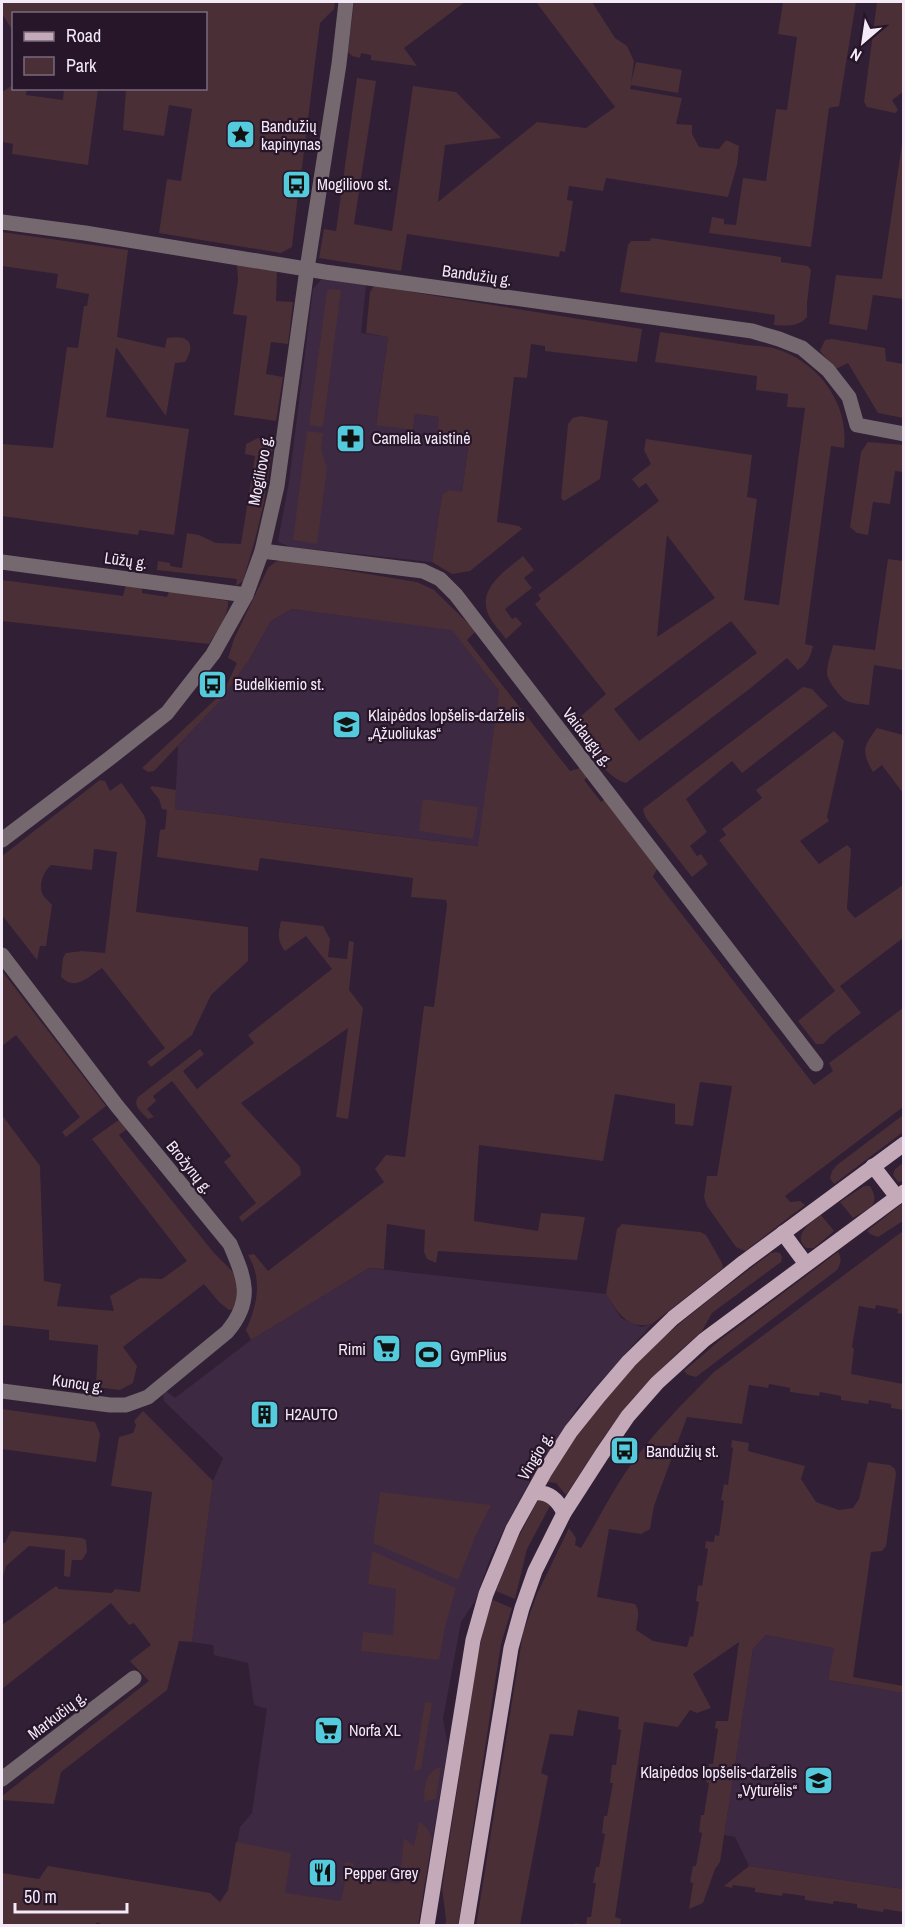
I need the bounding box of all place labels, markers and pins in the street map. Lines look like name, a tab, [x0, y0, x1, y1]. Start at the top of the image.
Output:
place label: Bandužių kapinynas	[261, 115, 321, 155]
place icon: Bandužių kapinynas	[224, 119, 256, 151]
bus stop icon: Mogiliovo st.	[280, 168, 312, 200]
place label: Mogiliovo st.	[317, 173, 391, 195]
pharmacy icon: Camelia vaistinė	[335, 422, 367, 454]
place label: Camelia vaistinė	[372, 427, 470, 449]
bus stop icon: Budelkiemio st.	[197, 668, 229, 700]
place label: Budelkiemio st.	[234, 673, 324, 695]
place label: Klaipėdos lopšelis-darželis „Ąžuoliukas“	[368, 704, 525, 744]
school or university icon: Klaipėdos lopšelis-darželis „Ąžuoliukas“	[331, 708, 363, 740]
supermarket icon: Rimi	[371, 1333, 403, 1365]
place label: Rimi	[338, 1338, 366, 1360]
sports icon: GymPlius	[413, 1339, 445, 1371]
place label: GymPlius	[450, 1344, 507, 1366]
building icon: H2AUTO	[248, 1398, 280, 1430]
place label: H2AUTO	[285, 1403, 338, 1425]
bus stop icon: Bandužių st.	[609, 1435, 641, 1467]
place label: Bandužių st.	[646, 1440, 719, 1462]
supermarket icon: Norfa XL	[312, 1714, 344, 1746]
place label: Norfa XL	[349, 1719, 401, 1741]
place label: Klaipėdos lopšelis-darželis „Vyturėlis“	[640, 1761, 797, 1801]
school or university icon: Klaipėdos lopšelis-darželis „Vyturėlis“	[802, 1765, 834, 1797]
restaurant icon: Pepper Grey	[307, 1857, 339, 1889]
place label: Pepper Grey	[344, 1862, 419, 1884]

